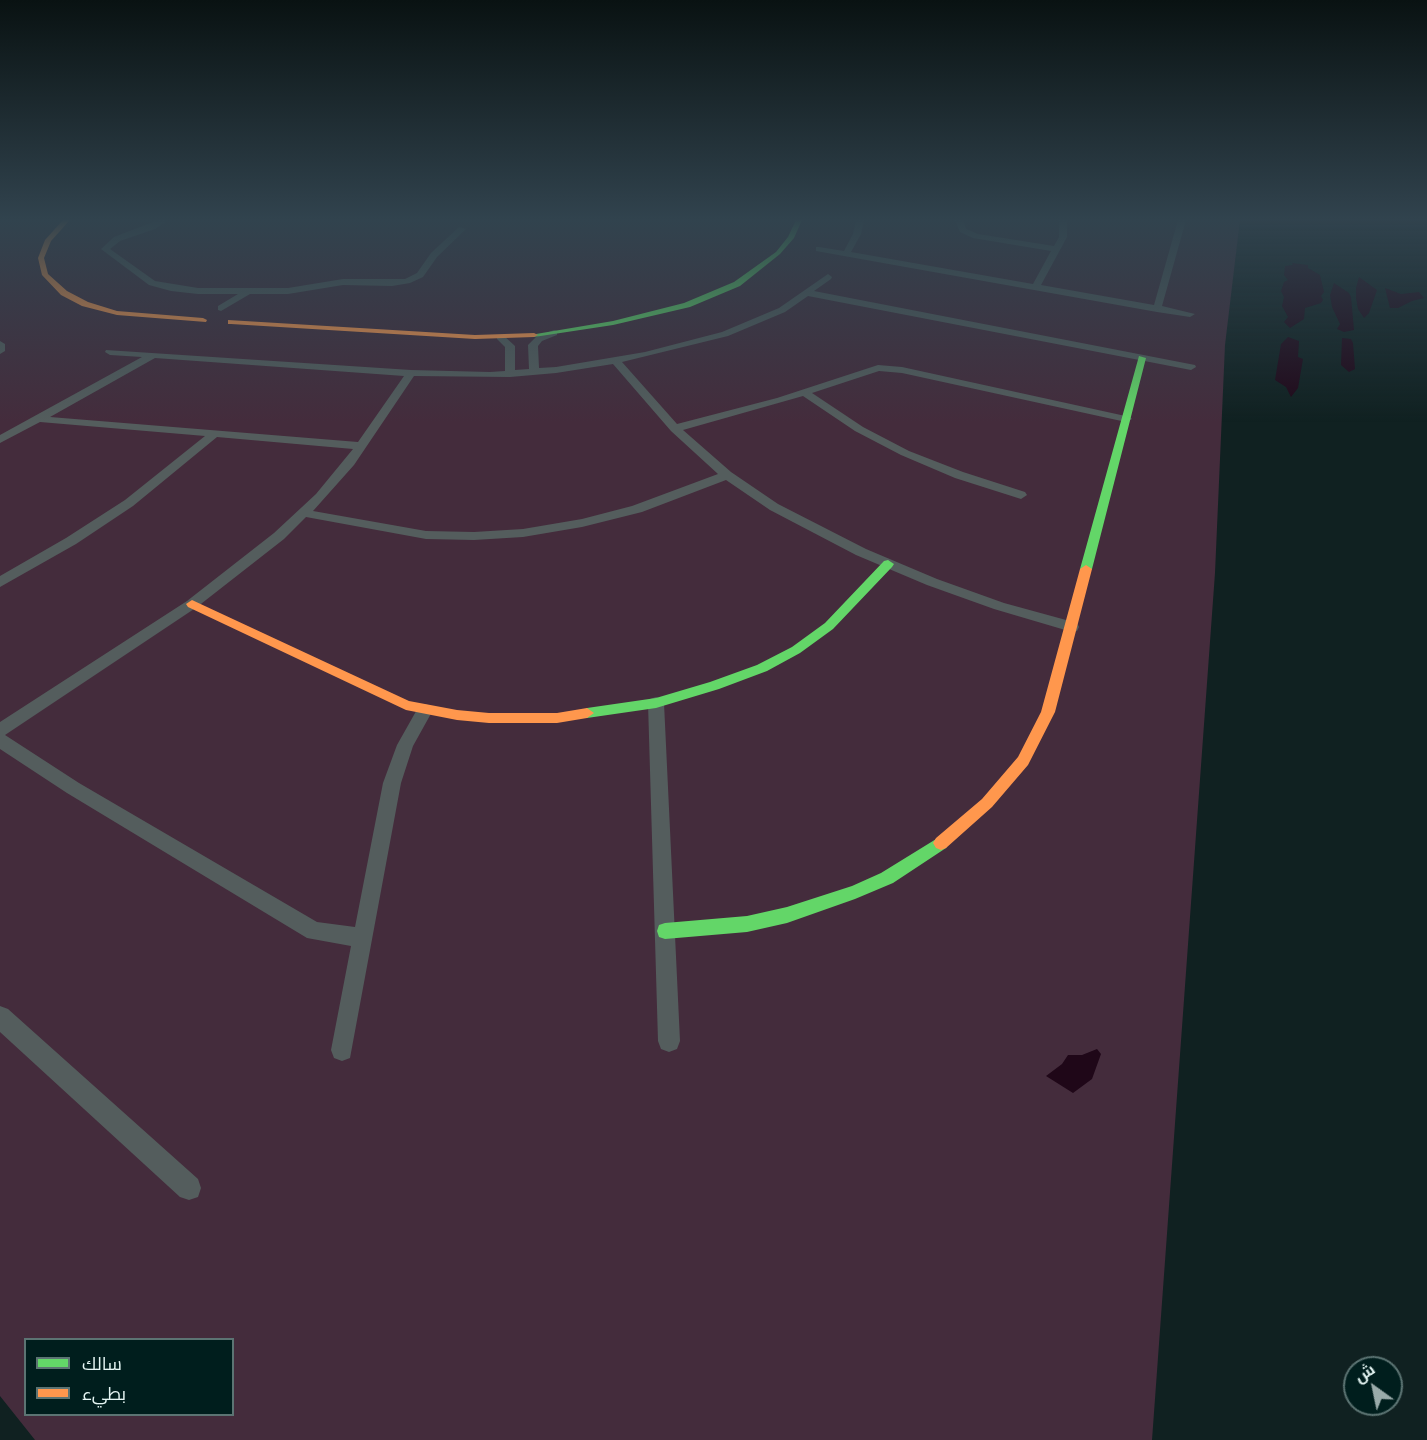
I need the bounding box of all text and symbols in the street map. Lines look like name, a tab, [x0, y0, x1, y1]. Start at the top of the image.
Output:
legend	[24, 1338, 234, 1416]
text: سالك	[82, 1352, 122, 1374]
north arrow	[1343, 1356, 1403, 1416]
text: ش	[1350, 1359, 1378, 1387]
text: بطيء	[82, 1382, 126, 1404]

